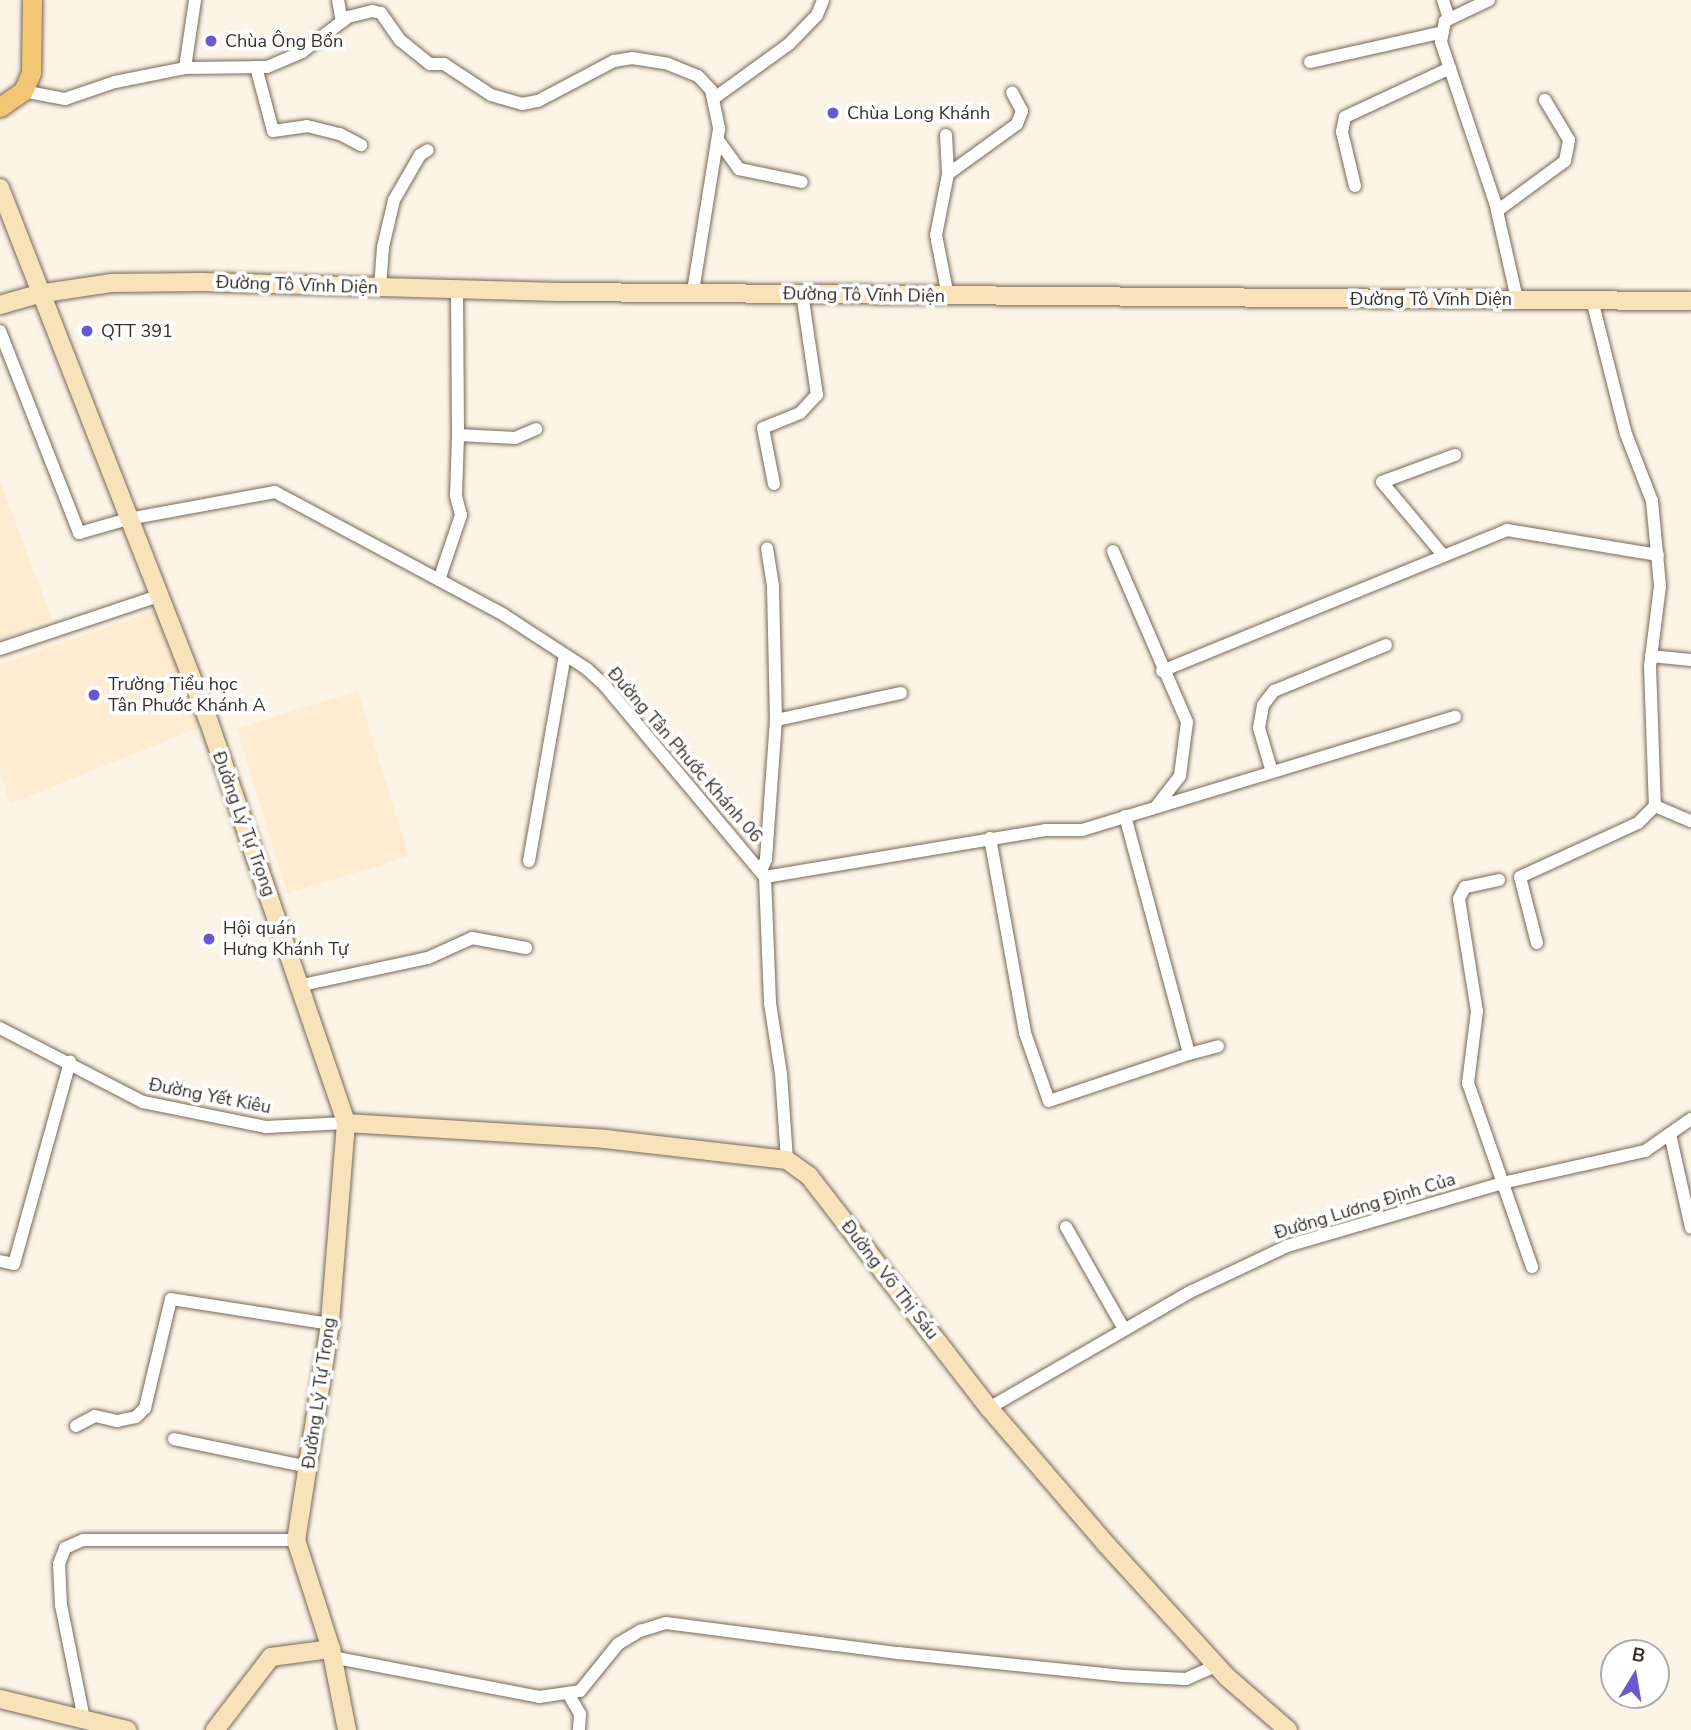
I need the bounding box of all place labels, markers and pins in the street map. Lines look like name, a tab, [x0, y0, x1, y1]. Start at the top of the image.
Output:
place label: Chùa Ông Bổn	[225, 30, 343, 52]
marker: Chùa Ông Bổn	[203, 33, 219, 49]
place label: Chùa Long Khánh	[847, 102, 990, 124]
marker: Chùa Long Khánh	[825, 105, 841, 121]
place label: QTT 391	[101, 320, 173, 342]
marker: QTT 391	[79, 323, 95, 339]
place label: Trường Tiểu học Tân Phước Khánh A	[108, 674, 266, 716]
marker: Trường Tiểu học Tân Phước Khánh A	[86, 687, 102, 703]
place label: Hội quán Hưng Khánh Tự	[223, 918, 348, 960]
marker: Hội quán Hưng Khánh Tự	[201, 931, 217, 947]

